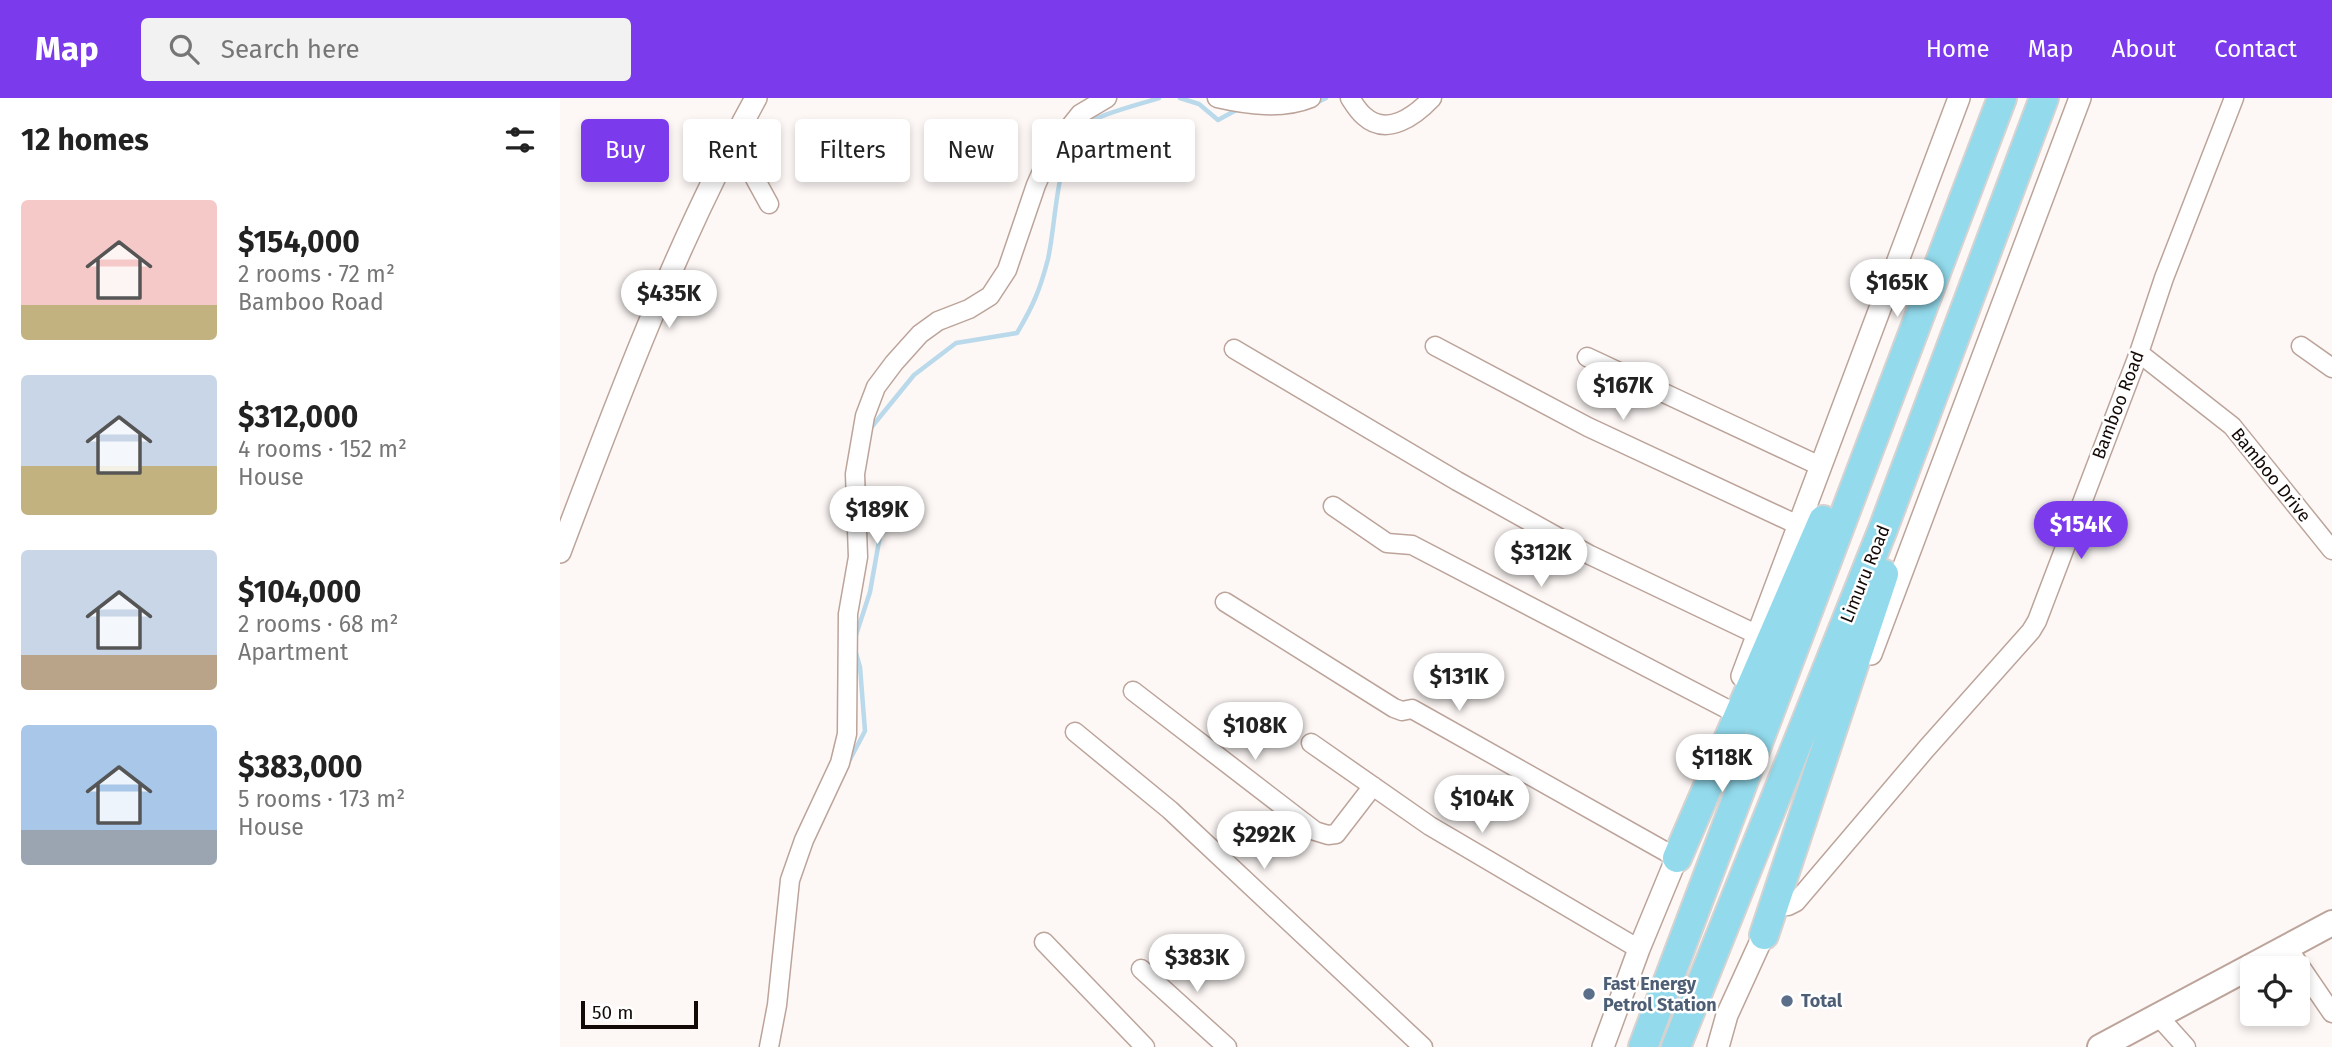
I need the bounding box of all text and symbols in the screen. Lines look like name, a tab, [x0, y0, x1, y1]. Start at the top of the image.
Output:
search box	[141, 18, 631, 81]
text: Map	[35, 29, 99, 69]
icon: search	[165, 30, 203, 68]
text: Search here	[221, 34, 360, 65]
text: Home	[1926, 35, 1990, 63]
text: Map	[2028, 35, 2074, 63]
text: About	[2112, 35, 2176, 63]
text: Contact	[2214, 35, 2297, 63]
chip: Buy	[581, 119, 669, 182]
chip: Rent	[683, 119, 781, 182]
chip: Filters	[795, 119, 910, 182]
chip: New	[924, 119, 1018, 182]
chip: Apartment	[1032, 119, 1195, 182]
icon: filters	[501, 121, 539, 159]
text: 12 homes	[21, 122, 149, 158]
text: $154,000	[238, 224, 360, 260]
icon: home	[77, 228, 161, 312]
text: 2 rooms · 72 m²	[238, 260, 395, 288]
pin: $165K	[1848, 260, 1946, 319]
text: $165K	[1866, 268, 1928, 296]
pin: $435K	[620, 271, 718, 330]
text: $435K	[637, 279, 701, 307]
text: Bamboo Road	[238, 288, 384, 316]
street label: Bamboo Road	[2087, 348, 2149, 462]
pin: $167K	[1574, 362, 1672, 422]
text: $167K	[1593, 371, 1653, 399]
text: $312,000	[238, 399, 358, 435]
icon: home	[77, 403, 161, 487]
street label: Bamboo Drive	[2226, 423, 2316, 527]
text: 4 rooms · 152 m²	[238, 435, 407, 463]
text: House	[238, 463, 304, 491]
pin: $189K	[828, 486, 926, 546]
text: $189K	[846, 495, 908, 523]
pin: $154K	[2032, 502, 2130, 561]
text: $154K	[2050, 510, 2112, 538]
street label: Limuru Road	[1835, 522, 1895, 626]
pin: $312K	[1492, 530, 1590, 589]
text: $312K	[1510, 538, 1572, 566]
text: $104,000	[238, 574, 361, 610]
icon: home	[77, 578, 161, 662]
text: 2 rooms · 68 m²	[238, 610, 399, 638]
text: Apartment	[238, 638, 348, 666]
pin: $131K	[1410, 654, 1508, 713]
text: $131K	[1429, 662, 1489, 690]
pin: $108K	[1206, 702, 1304, 762]
text: $108K	[1223, 711, 1287, 739]
pin: $118K	[1673, 734, 1771, 794]
text: $118K	[1692, 743, 1752, 771]
text: $383,000	[238, 749, 363, 785]
icon: home	[77, 753, 161, 837]
pin: $104K	[1433, 776, 1531, 835]
text: $104K	[1450, 784, 1514, 812]
text: 5 rooms · 173 m²	[238, 785, 405, 813]
pin: $292K	[1215, 812, 1313, 871]
text: House	[238, 813, 304, 841]
text: $292K	[1233, 820, 1295, 848]
pin: $383K	[1148, 934, 1246, 994]
text: $383K	[1165, 943, 1229, 971]
map controls	[2240, 956, 2310, 1026]
button: locate	[2240, 956, 2310, 1026]
place label: Fast Energy Petrol Station	[1603, 973, 1717, 1016]
marker: Fast Energy Petrol Station	[1581, 986, 1597, 1002]
place label: Total	[1801, 990, 1843, 1012]
marker: Total	[1779, 993, 1795, 1009]
scale bar	[581, 998, 698, 1030]
text: 50 m	[592, 1001, 633, 1024]

